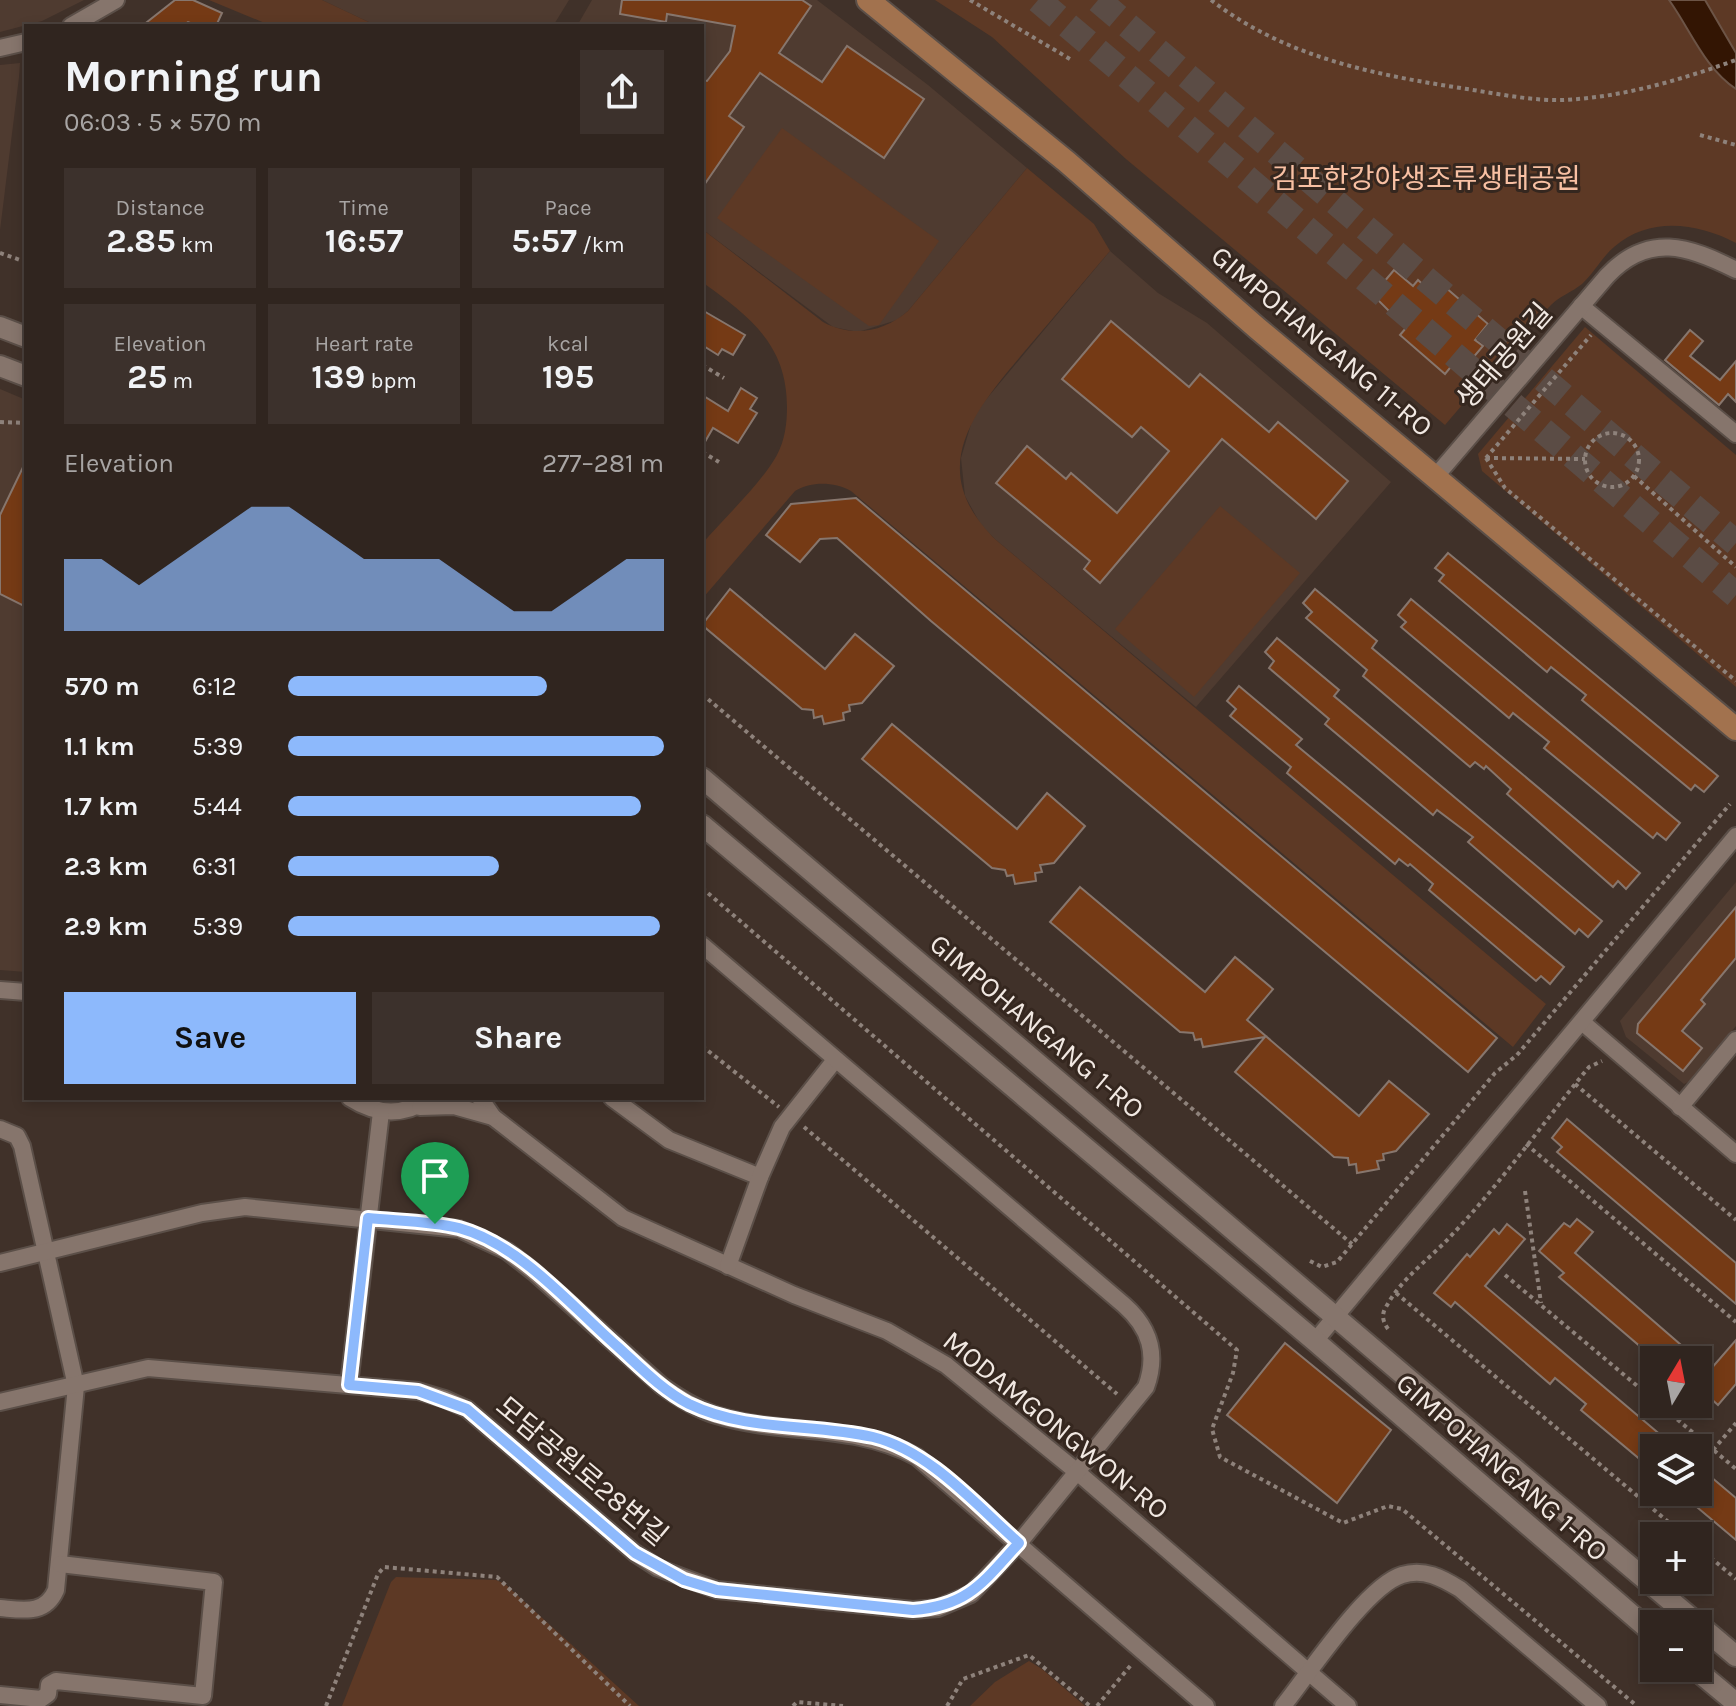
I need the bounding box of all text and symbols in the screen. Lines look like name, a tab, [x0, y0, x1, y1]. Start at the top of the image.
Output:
button: share	[580, 50, 664, 134]
text: Morning run	[64, 51, 323, 102]
text: 06:03 · 5 × 570 m	[64, 107, 262, 138]
park label: 김포한강야생조류생태공원	[1271, 162, 1581, 195]
text: Distance	[116, 195, 204, 221]
text: Time	[339, 195, 389, 221]
text: Pace	[545, 195, 591, 221]
text: 2.85	[106, 221, 176, 261]
text: 16:57	[325, 221, 403, 261]
text: 5:57	[511, 221, 577, 261]
text: km	[176, 232, 214, 258]
text: /km	[577, 232, 625, 258]
street label: GIMPOHANGANG 11-RO	[1205, 239, 1439, 443]
street label: 생태공원길	[1449, 297, 1559, 415]
text: Elevation	[113, 331, 207, 357]
text: Heart rate	[314, 331, 414, 357]
text: kcal	[547, 331, 589, 357]
text: 25	[127, 357, 167, 397]
text: 139	[311, 357, 365, 397]
text: 195	[542, 357, 594, 397]
text: m	[167, 368, 193, 394]
text: bpm	[365, 368, 417, 394]
text: Elevation	[64, 448, 174, 479]
text: 277–281 m	[542, 448, 664, 479]
text: 570 m	[64, 671, 140, 702]
text: 6:12	[192, 671, 237, 702]
text: 1.1 km	[64, 731, 135, 762]
text: 5:39	[192, 731, 243, 762]
text: 1.7 km	[64, 791, 138, 822]
text: 5:44	[192, 791, 242, 822]
text: 2.3 km	[64, 851, 148, 882]
text: 6:31	[192, 851, 237, 882]
text: 2.9 km	[64, 911, 148, 942]
text: 5:39	[192, 911, 243, 942]
street label: GIMPOHANGANG 1-RO	[923, 927, 1151, 1125]
button: Save	[64, 992, 356, 1084]
button: Share	[372, 992, 664, 1084]
pin	[401, 1142, 469, 1224]
icon: arrive	[413, 1154, 457, 1198]
street label: MODAMGONGWON-RO	[937, 1324, 1175, 1526]
north arrow	[1640, 1346, 1712, 1418]
map controls	[1640, 1346, 1712, 1682]
street label: GIMPOHANGANG 1-RO	[1390, 1366, 1614, 1568]
street label: 모담공원로28번길	[490, 1390, 674, 1552]
button: layers	[1640, 1434, 1712, 1506]
button: +	[1640, 1522, 1712, 1594]
button: −	[1640, 1610, 1712, 1682]

